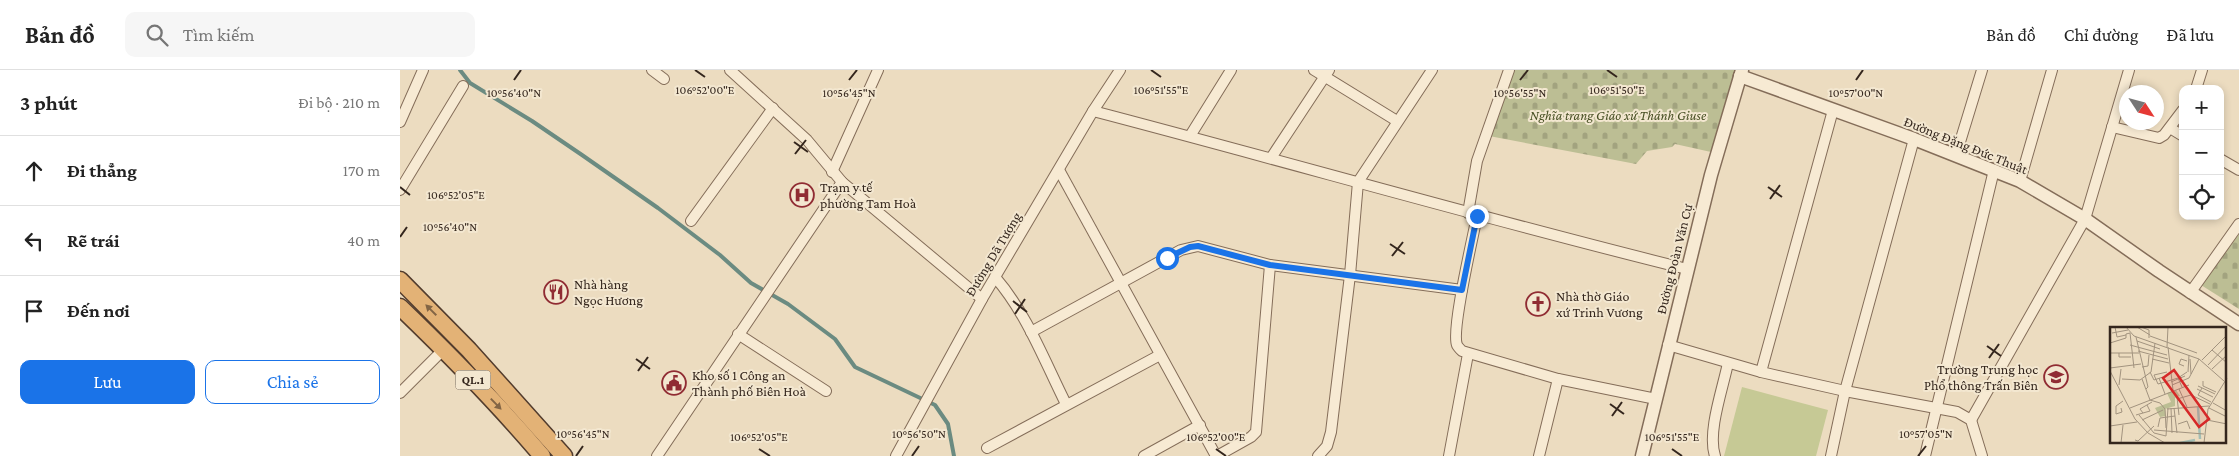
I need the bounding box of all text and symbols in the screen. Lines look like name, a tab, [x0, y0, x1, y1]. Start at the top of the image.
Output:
search box	[125, 12, 475, 57]
text: Bản đồ	[25, 21, 95, 48]
icon: search	[143, 21, 171, 49]
text: Tìm kiếm	[183, 24, 255, 45]
text: Bản đồ	[1986, 25, 2036, 45]
text: Chỉ đường	[2064, 25, 2138, 45]
text: Đã lưu	[2166, 25, 2214, 45]
text: 106°52'00"E	[676, 83, 735, 97]
text: 106°51'55"E	[1134, 83, 1189, 97]
text: 106°51'50"E	[1589, 83, 1645, 97]
north arrow	[2119, 85, 2164, 130]
map controls	[2179, 85, 2224, 220]
button: +	[2179, 85, 2224, 130]
text: 10°56'40"N	[487, 86, 541, 100]
text: 10°56'45"N	[822, 86, 876, 100]
text: 10°56'55"N	[1494, 86, 1547, 100]
text: 10°57'00"N	[1829, 86, 1883, 100]
text: 3 phút	[20, 91, 77, 115]
text: Đi bộ · 210 m	[298, 94, 380, 111]
park label: Nghĩa trang Giáo xứ Thánh Giuse	[1530, 107, 1707, 123]
street label: Đường Đặng Đức Thuật	[1902, 113, 2031, 177]
button: −	[2179, 130, 2224, 175]
icon: ahead	[20, 157, 48, 185]
text: Đi thẳng	[67, 160, 137, 181]
text: 170 m	[343, 162, 380, 179]
button: locate	[2179, 175, 2224, 220]
place label: Trạm y tế phường Tam Hoà	[820, 179, 917, 211]
hospital icon: Trạm y tế phường Tam Hoà	[789, 182, 815, 208]
text: 106°52'05"E	[427, 188, 485, 202]
street label: Đường Đoàn Văn Cự	[1653, 202, 1696, 316]
route end	[1466, 205, 1489, 228]
street label: Đường Dã Tượng	[962, 209, 1024, 299]
text: 10°56'40"N	[423, 220, 477, 234]
icon: left	[20, 227, 48, 255]
text: Rẽ trái	[67, 230, 120, 251]
text: 40 m	[347, 232, 380, 249]
route start	[1156, 247, 1179, 270]
place label: Nhà hàng Ngọc Hương	[574, 276, 643, 308]
restaurant icon: Nhà hàng Ngọc Hương	[543, 279, 569, 305]
place label: Nhà thờ Giáo xứ Trinh Vương	[1556, 288, 1643, 320]
church icon: Nhà thờ Giáo xứ Trinh Vương	[1525, 291, 1551, 317]
icon: arrive	[20, 297, 48, 325]
text: Đến nơi	[67, 300, 130, 321]
one-way arrow	[425, 305, 437, 317]
inset map	[2110, 327, 2226, 444]
button: Lưu	[20, 360, 195, 404]
button: Chia sẻ	[205, 360, 380, 404]
place label: Trường Trung học Phổ thông Trấn Biên	[1924, 361, 2038, 393]
school or university icon: Trường Trung học Phổ thông Trấn Biên	[2043, 364, 2069, 390]
place label: Kho số 1 Công an Thành phố Biên Hoà	[692, 367, 806, 399]
road number: QL.1	[456, 370, 490, 390]
public building icon: Kho số 1 Công an Thành phố Biên Hoà	[661, 370, 687, 396]
one-way arrow	[490, 398, 502, 410]
text: 10°56'45"N	[556, 427, 610, 441]
text: 10°56'50"N	[892, 427, 946, 441]
text: 10°57'05"N	[1899, 427, 1953, 441]
text: 106°52'05"E	[730, 430, 788, 444]
text: 106°52'00"E	[1187, 430, 1246, 444]
text: 106°51'55"E	[1645, 430, 1700, 444]

